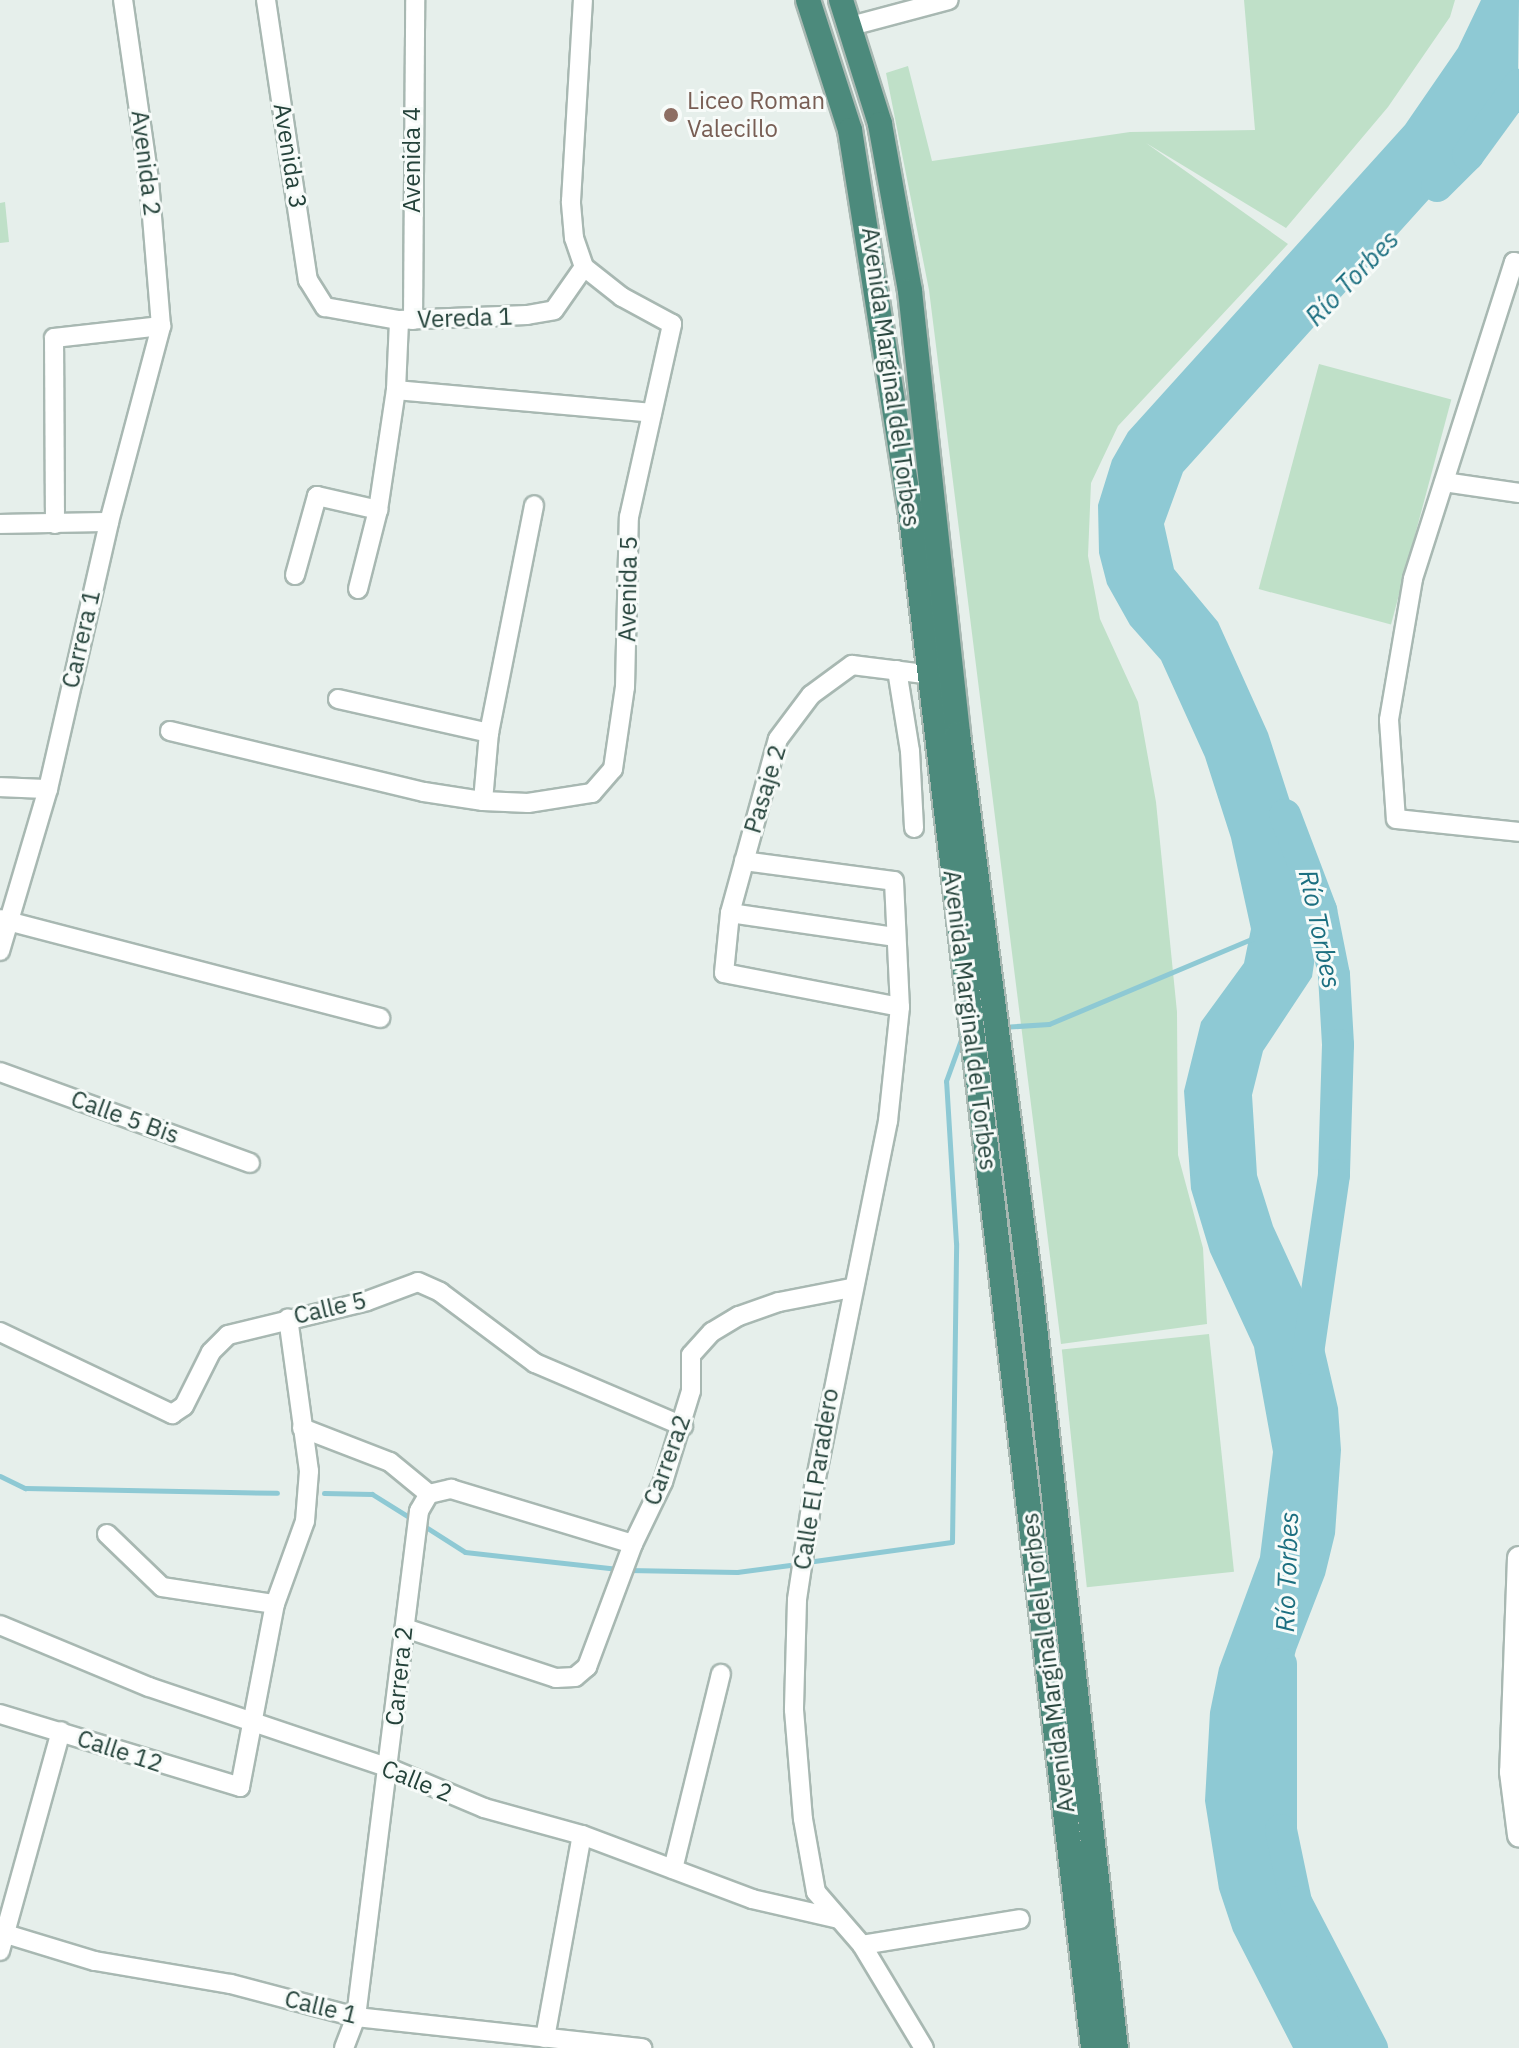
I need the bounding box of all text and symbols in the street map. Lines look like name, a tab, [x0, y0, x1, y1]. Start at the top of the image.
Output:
place label: Liceo Roman Valecillo	[687, 87, 825, 143]
street label: Avenida 3	[267, 101, 313, 211]
marker: Liceo Roman Valecillo	[662, 106, 680, 124]
street label: Avenida 4	[398, 107, 426, 213]
street label: Avenida 2	[125, 109, 167, 217]
water label: Río Torbes	[1299, 224, 1405, 332]
street label: Avenida Marginal del Torbes	[856, 225, 926, 529]
street label: Vereda 1	[417, 302, 513, 334]
street label: Avenida 5	[613, 536, 643, 642]
street label: Carrera 1	[56, 587, 106, 691]
street label: Pasaje 2	[738, 741, 792, 837]
water label: Río Torbes	[1292, 867, 1348, 991]
street label: Avenida Marginal del Torbes	[937, 868, 1003, 1172]
street label: Calle 5 Bis	[67, 1084, 183, 1150]
street label: Calle 5	[291, 1286, 369, 1330]
street label: Calle El Paradero	[787, 1386, 845, 1572]
street label: Carrera2	[637, 1411, 697, 1509]
street label: Avenida Marginal del Torbes	[1015, 1511, 1081, 1815]
water label: Río Torbes	[1269, 1511, 1305, 1633]
street label: Carrera 2	[379, 1625, 419, 1727]
street label: Calle 12	[74, 1724, 166, 1778]
street label: Calle 2	[377, 1754, 457, 1808]
street label: Calle 1	[282, 1984, 360, 2030]

